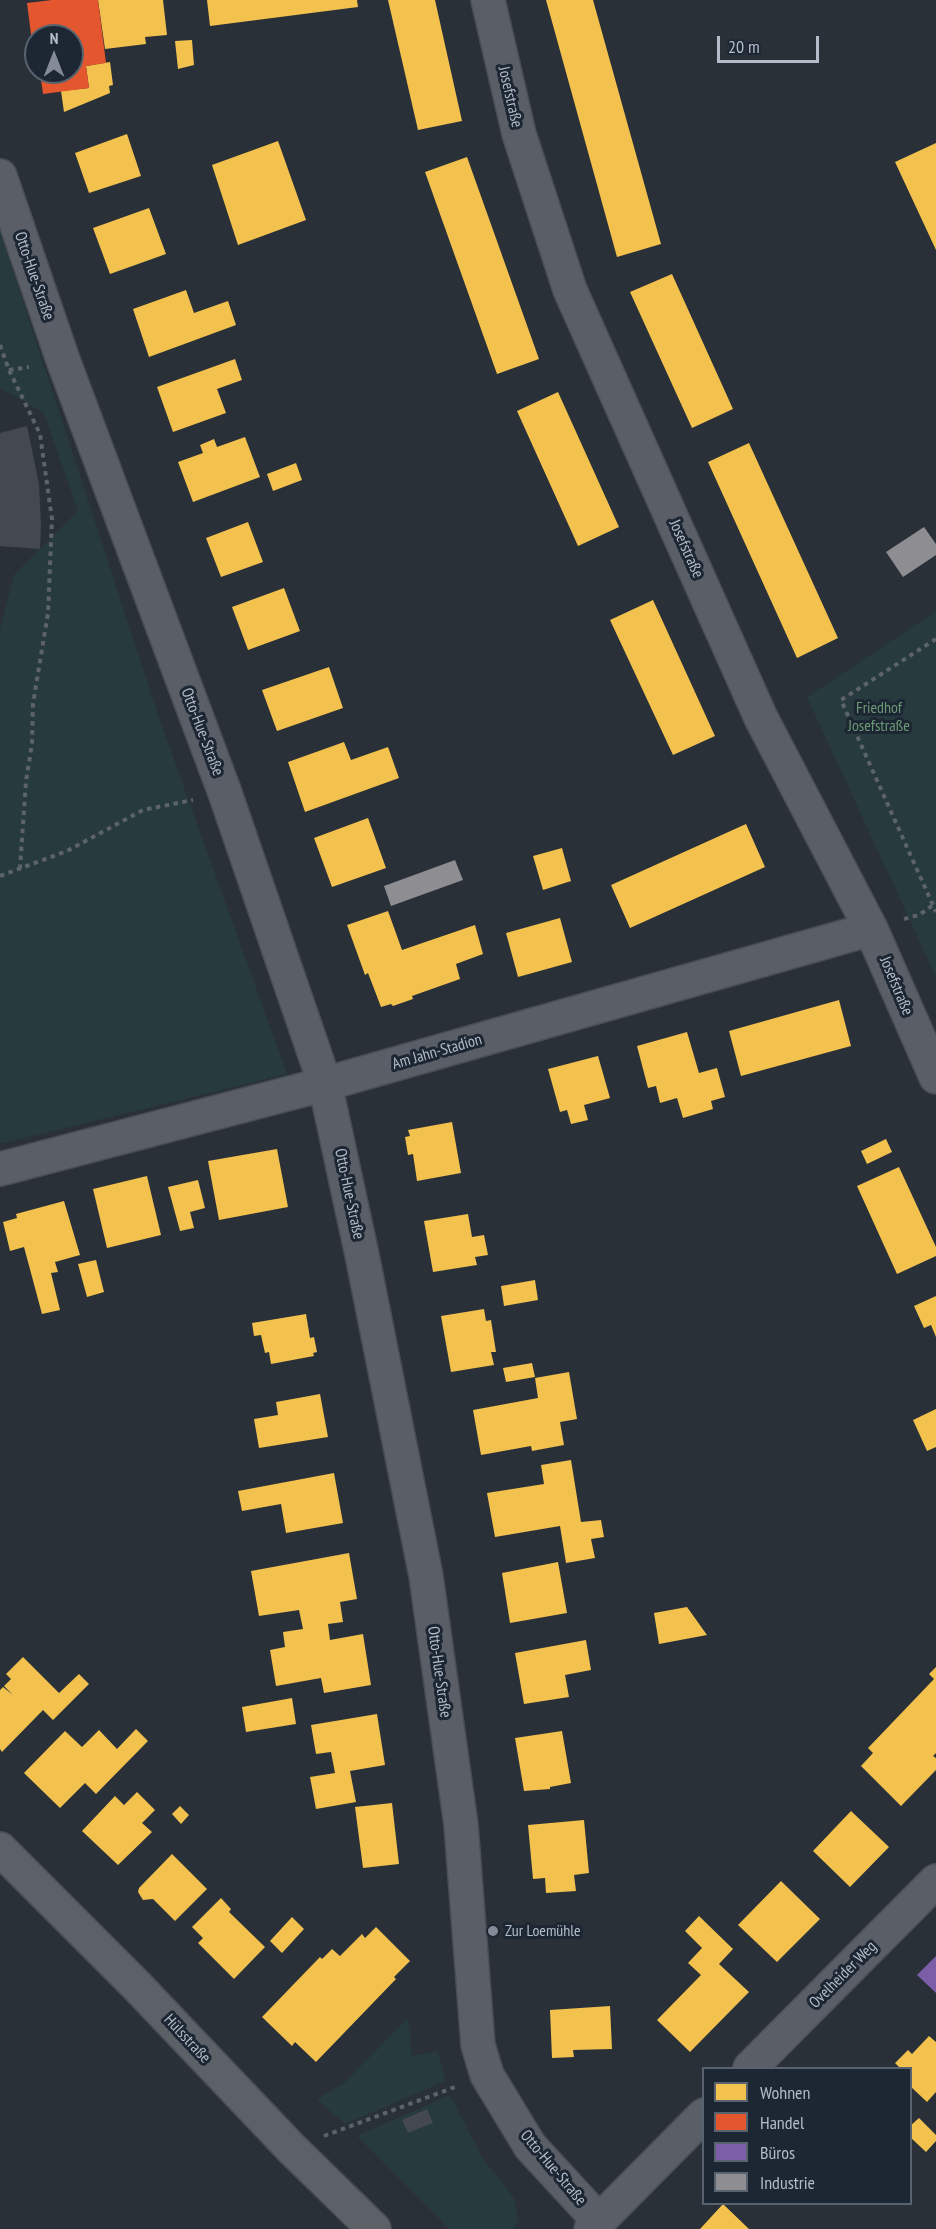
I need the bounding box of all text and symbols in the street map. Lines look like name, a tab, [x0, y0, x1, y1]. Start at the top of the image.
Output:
north arrow	[24, 24, 84, 84]
scale bar	[720, 24, 822, 62]
text: N	[50, 28, 58, 48]
text: 20 m	[728, 35, 760, 58]
street label: Josefstraße	[494, 65, 526, 129]
street label: Otto-Hue-Straße	[10, 229, 58, 323]
street label: Josefstraße	[665, 517, 707, 581]
street label: Otto-Hue-Straße	[177, 685, 227, 779]
park label: Friedhof Josefstraße	[848, 698, 910, 736]
street label: Josefstraße	[875, 954, 917, 1018]
street label: Am Jahn-Stadion	[390, 1030, 484, 1074]
street label: Otto-Hue-Straße	[330, 1147, 368, 1241]
street label: Otto-Hue-Straße	[423, 1625, 455, 1719]
place label: Zur Loemühle	[505, 1921, 581, 1941]
marker: Zur Loemühle	[486, 1924, 500, 1938]
street label: Ovelheider Weg	[805, 1937, 881, 2013]
street label: Hülsstraße	[160, 2011, 214, 2067]
legend	[702, 2067, 912, 2205]
text: Wohnen	[760, 2081, 810, 2104]
text: Handel	[760, 2111, 804, 2134]
street label: Otto-Hue-Straße	[516, 2126, 590, 2210]
text: Büros	[760, 2141, 795, 2164]
text: Industrie	[760, 2171, 815, 2194]

